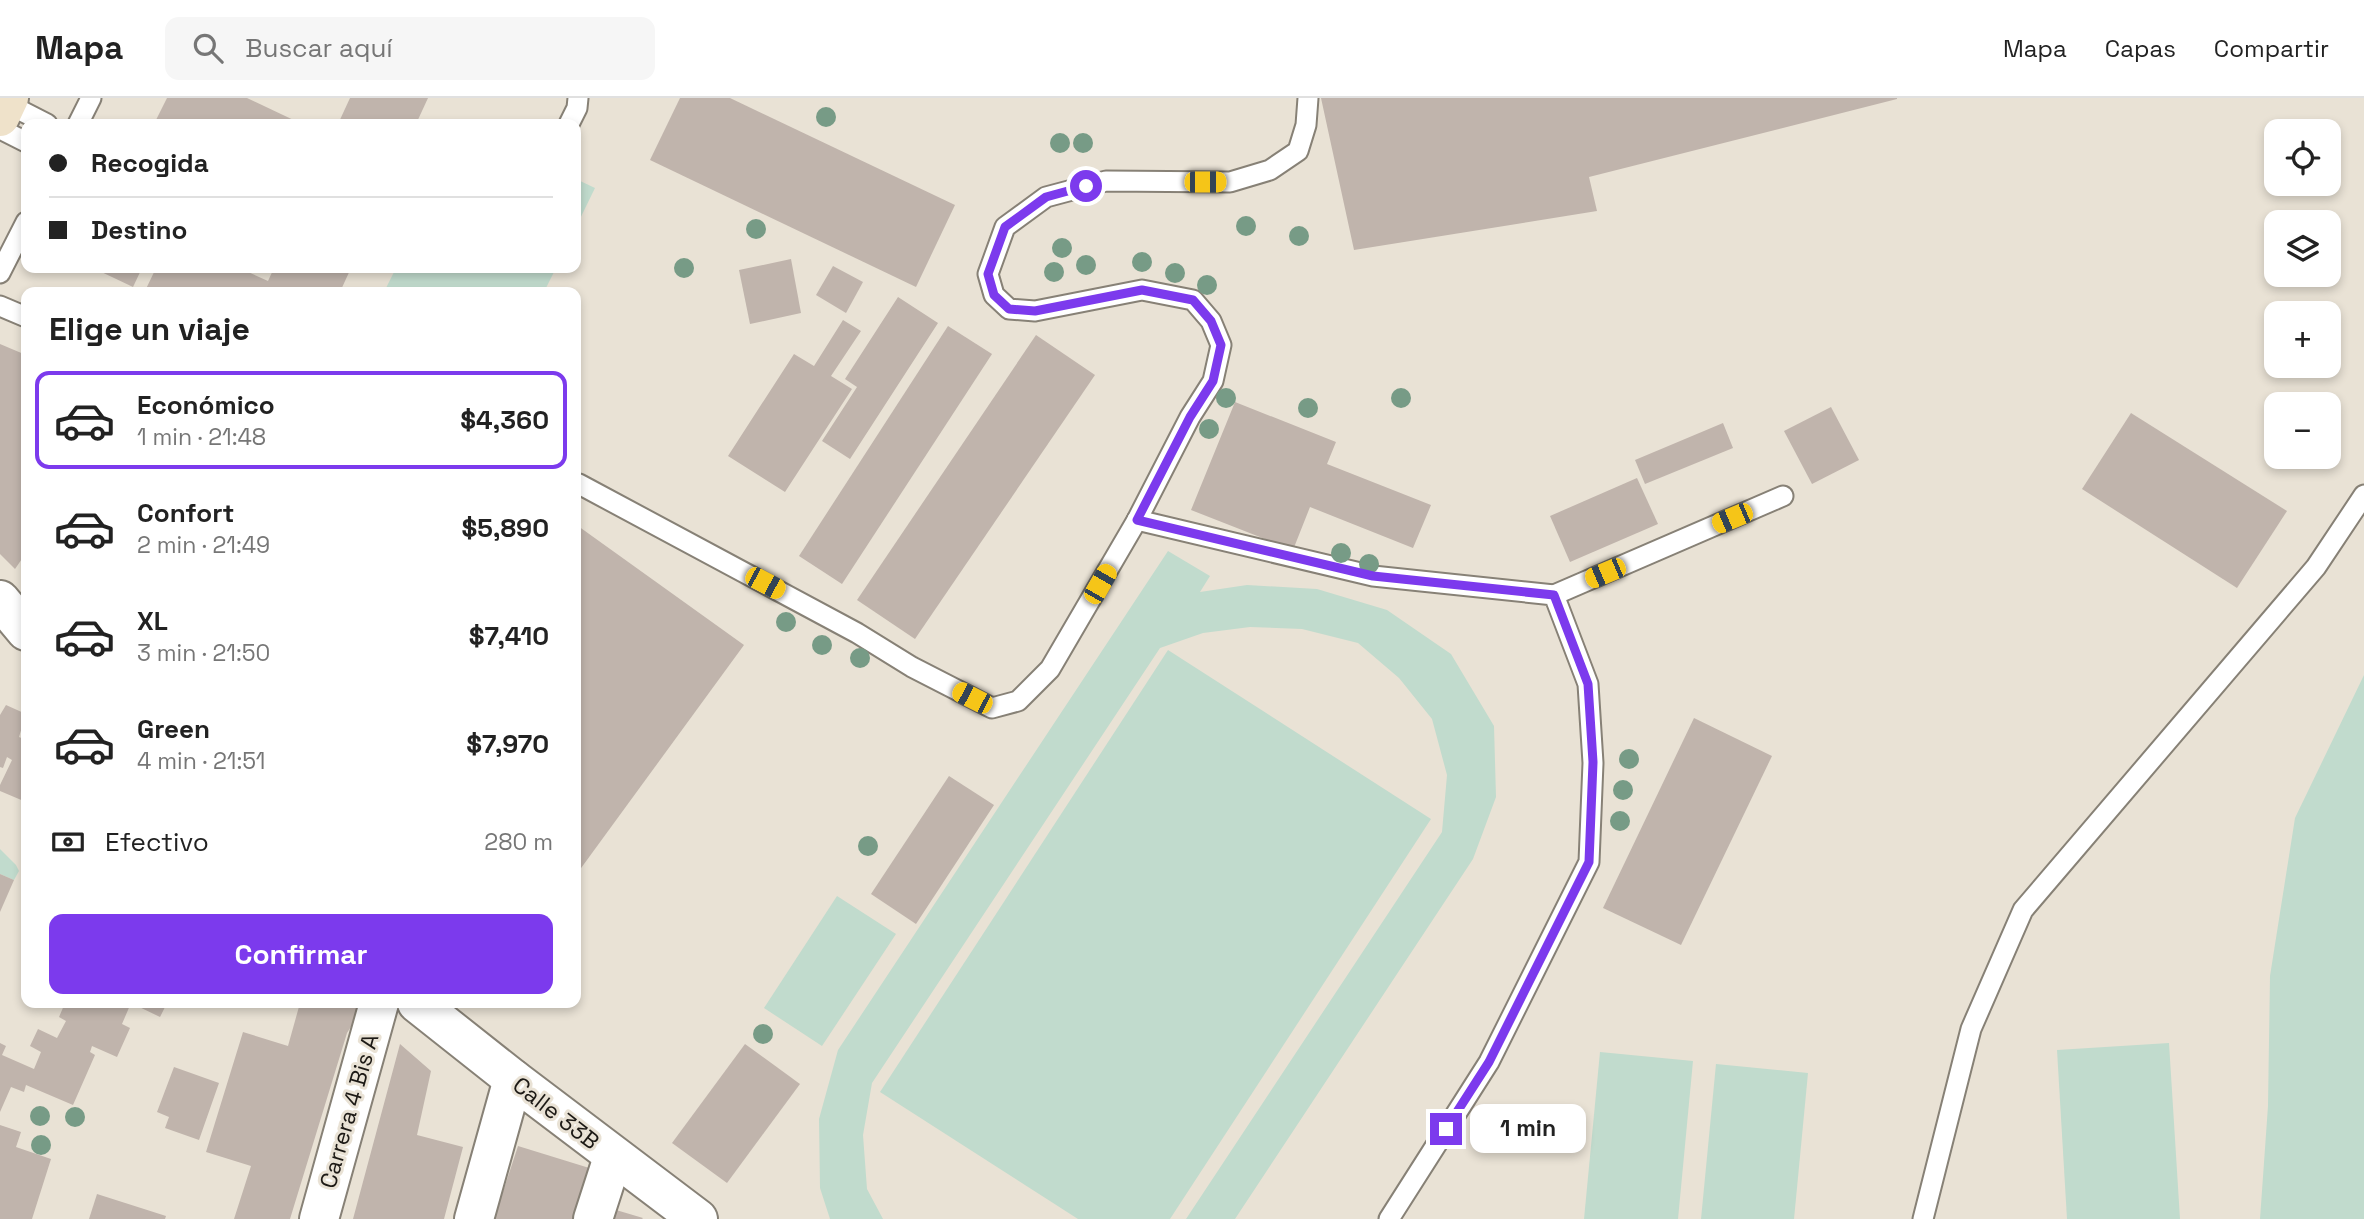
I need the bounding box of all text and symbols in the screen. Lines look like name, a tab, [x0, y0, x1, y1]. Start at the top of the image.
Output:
search box	[165, 17, 655, 80]
text: Mapa	[35, 27, 123, 69]
icon: search	[189, 29, 227, 67]
text: Buscar aquí	[245, 31, 393, 65]
text: Mapa	[2003, 33, 2067, 64]
text: Capas	[2105, 33, 2176, 64]
text: Compartir	[2214, 33, 2329, 64]
map controls	[2264, 119, 2341, 469]
button: locate	[2264, 119, 2341, 196]
text: Recogida	[91, 146, 209, 180]
route start	[1070, 170, 1102, 202]
car	[1185, 172, 1227, 193]
button: layers	[2264, 210, 2341, 287]
text: Destino	[91, 213, 187, 247]
button: +	[2264, 301, 2341, 378]
text: Elige un viaje	[49, 309, 250, 349]
text: Económico	[137, 388, 275, 422]
icon: car	[53, 389, 116, 452]
button: −	[2264, 392, 2341, 469]
text: $4,360	[460, 403, 549, 437]
text: 1 min · 21:48	[137, 422, 266, 452]
text: Confort	[137, 496, 234, 530]
icon: car	[53, 497, 116, 560]
car	[1709, 500, 1756, 536]
text: $5,890	[461, 511, 549, 545]
text: 2 min · 21:49	[137, 530, 270, 560]
car	[1582, 555, 1629, 591]
car	[1081, 561, 1120, 607]
car	[742, 564, 789, 602]
text: XL	[137, 604, 168, 638]
icon: car	[53, 605, 116, 668]
text: $7,410	[469, 619, 549, 653]
text: 3 min · 21:50	[137, 638, 270, 668]
car	[949, 679, 996, 717]
text: Green	[137, 712, 210, 746]
icon: car	[53, 713, 116, 776]
text: $7,970	[466, 727, 549, 761]
text: 4 min · 21:51	[137, 746, 265, 776]
icon: cash	[49, 823, 87, 861]
text: Efectivo	[105, 825, 209, 859]
text: 280 m	[484, 827, 553, 857]
button: Confirmar	[49, 914, 553, 994]
street label: Carrera 4 Bis A	[313, 1030, 385, 1192]
street label: Calle 33B	[507, 1070, 605, 1156]
callout: 1 min	[1470, 1104, 1586, 1154]
route end	[1430, 1113, 1462, 1145]
text: 1 min	[1500, 1113, 1556, 1143]

